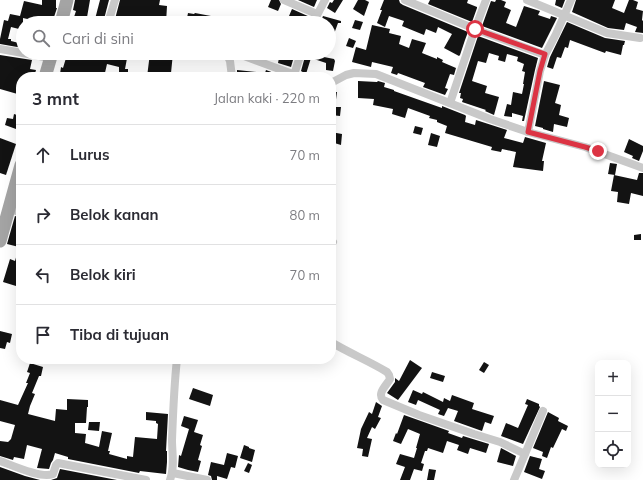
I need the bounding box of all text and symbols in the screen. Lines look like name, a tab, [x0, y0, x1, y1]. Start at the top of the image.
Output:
search box	[16, 16, 336, 60]
route start	[466, 20, 484, 38]
icon: search	[30, 27, 52, 49]
text: Cari di sini	[62, 29, 134, 48]
text: 3 mnt	[32, 88, 79, 109]
text: Jalan kaki · 220 m	[214, 90, 320, 106]
route end	[589, 142, 607, 160]
icon: ahead	[32, 144, 54, 166]
text: Lurus	[70, 145, 110, 164]
text: 70 m	[290, 147, 320, 163]
icon: right	[32, 204, 54, 226]
text: Belok kanan	[70, 205, 159, 224]
text: 80 m	[290, 207, 320, 223]
icon: left	[32, 264, 54, 286]
text: Belok kiri	[70, 265, 136, 284]
text: 70 m	[290, 267, 320, 283]
icon: arrive	[32, 324, 54, 346]
text: Tiba di tujuan	[70, 325, 169, 344]
map controls	[595, 360, 631, 468]
button: +	[595, 360, 631, 396]
button: −	[595, 396, 631, 432]
button: locate	[595, 432, 631, 468]

